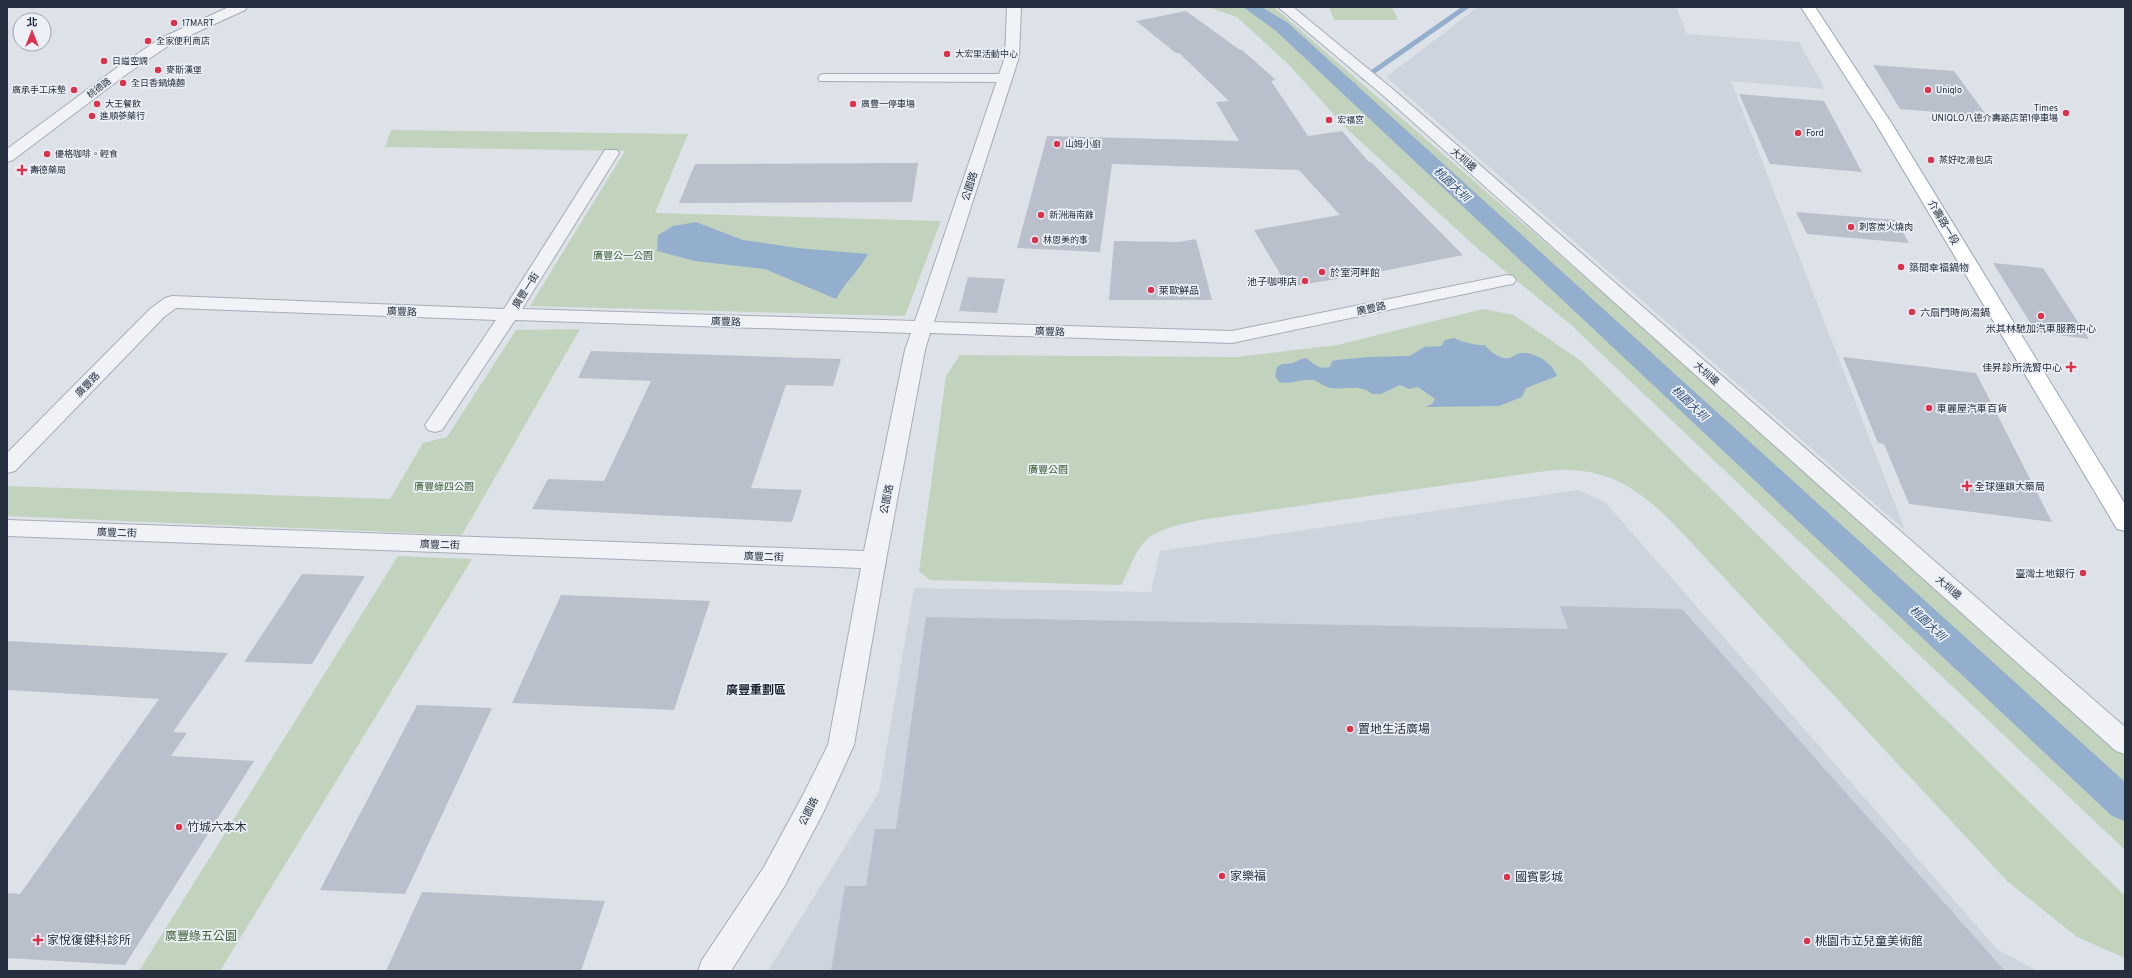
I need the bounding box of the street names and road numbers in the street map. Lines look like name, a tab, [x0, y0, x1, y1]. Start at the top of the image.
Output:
street label: 桃德路	[85, 75, 113, 101]
street label: 大圳邊	[1447, 145, 1479, 175]
street label: 公園路	[960, 170, 981, 203]
street label: 介壽路一段	[1924, 198, 1961, 248]
street label: 廣豐一街	[510, 270, 542, 311]
street label: 廣豐路	[1355, 300, 1387, 319]
street label: 廣豐路	[387, 305, 417, 320]
street label: 廣豐路	[711, 315, 741, 330]
street label: 廣豐路	[1035, 325, 1065, 340]
street label: 大圳邊	[1690, 359, 1721, 389]
street label: 廣豐路	[73, 370, 103, 400]
street label: 公園路	[878, 483, 897, 515]
street label: 廣豐二街	[97, 526, 137, 541]
street label: 廣豐二街	[420, 538, 460, 553]
street label: 廣豐二街	[744, 550, 784, 565]
street label: 大圳邊	[1932, 573, 1964, 603]
street label: 公園路	[797, 795, 822, 828]

